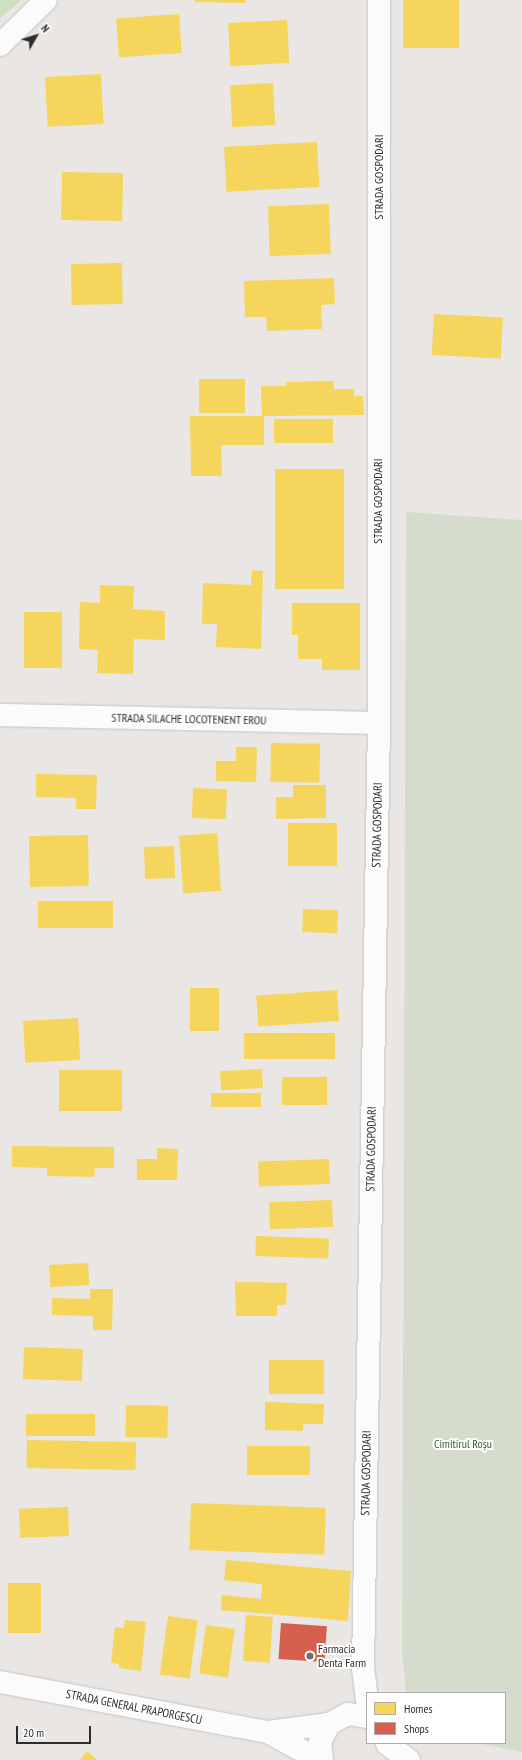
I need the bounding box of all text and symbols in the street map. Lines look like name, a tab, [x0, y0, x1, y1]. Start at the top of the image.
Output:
north arrow	[16, 16, 56, 56]
text: N	[38, 22, 53, 35]
street label: STRADA GOSPODARI	[372, 134, 386, 220]
street label: STRADA GOSPODARI	[371, 458, 385, 544]
street label: STRADA SILACHE LOCOTENENT EROU	[111, 710, 267, 728]
street label: STRADA GOSPODARI	[369, 782, 385, 868]
street label: STRADA GOSPODARI	[363, 1106, 379, 1192]
street label: STRADA GOSPODARI	[358, 1430, 374, 1516]
park label: Cimitirul Roșu	[434, 1437, 492, 1451]
place label: Farmacia Denta Farm	[318, 1642, 366, 1670]
marker: Farmacia Denta Farm	[305, 1651, 315, 1661]
street label: STRADA GENERAL PRAPORGESCU	[64, 1687, 204, 1727]
legend	[366, 1692, 506, 1744]
text: Homes	[404, 1701, 432, 1716]
scale bar	[18, 1718, 93, 1744]
text: Shops	[404, 1721, 429, 1736]
text: 20 m	[23, 1725, 44, 1740]

